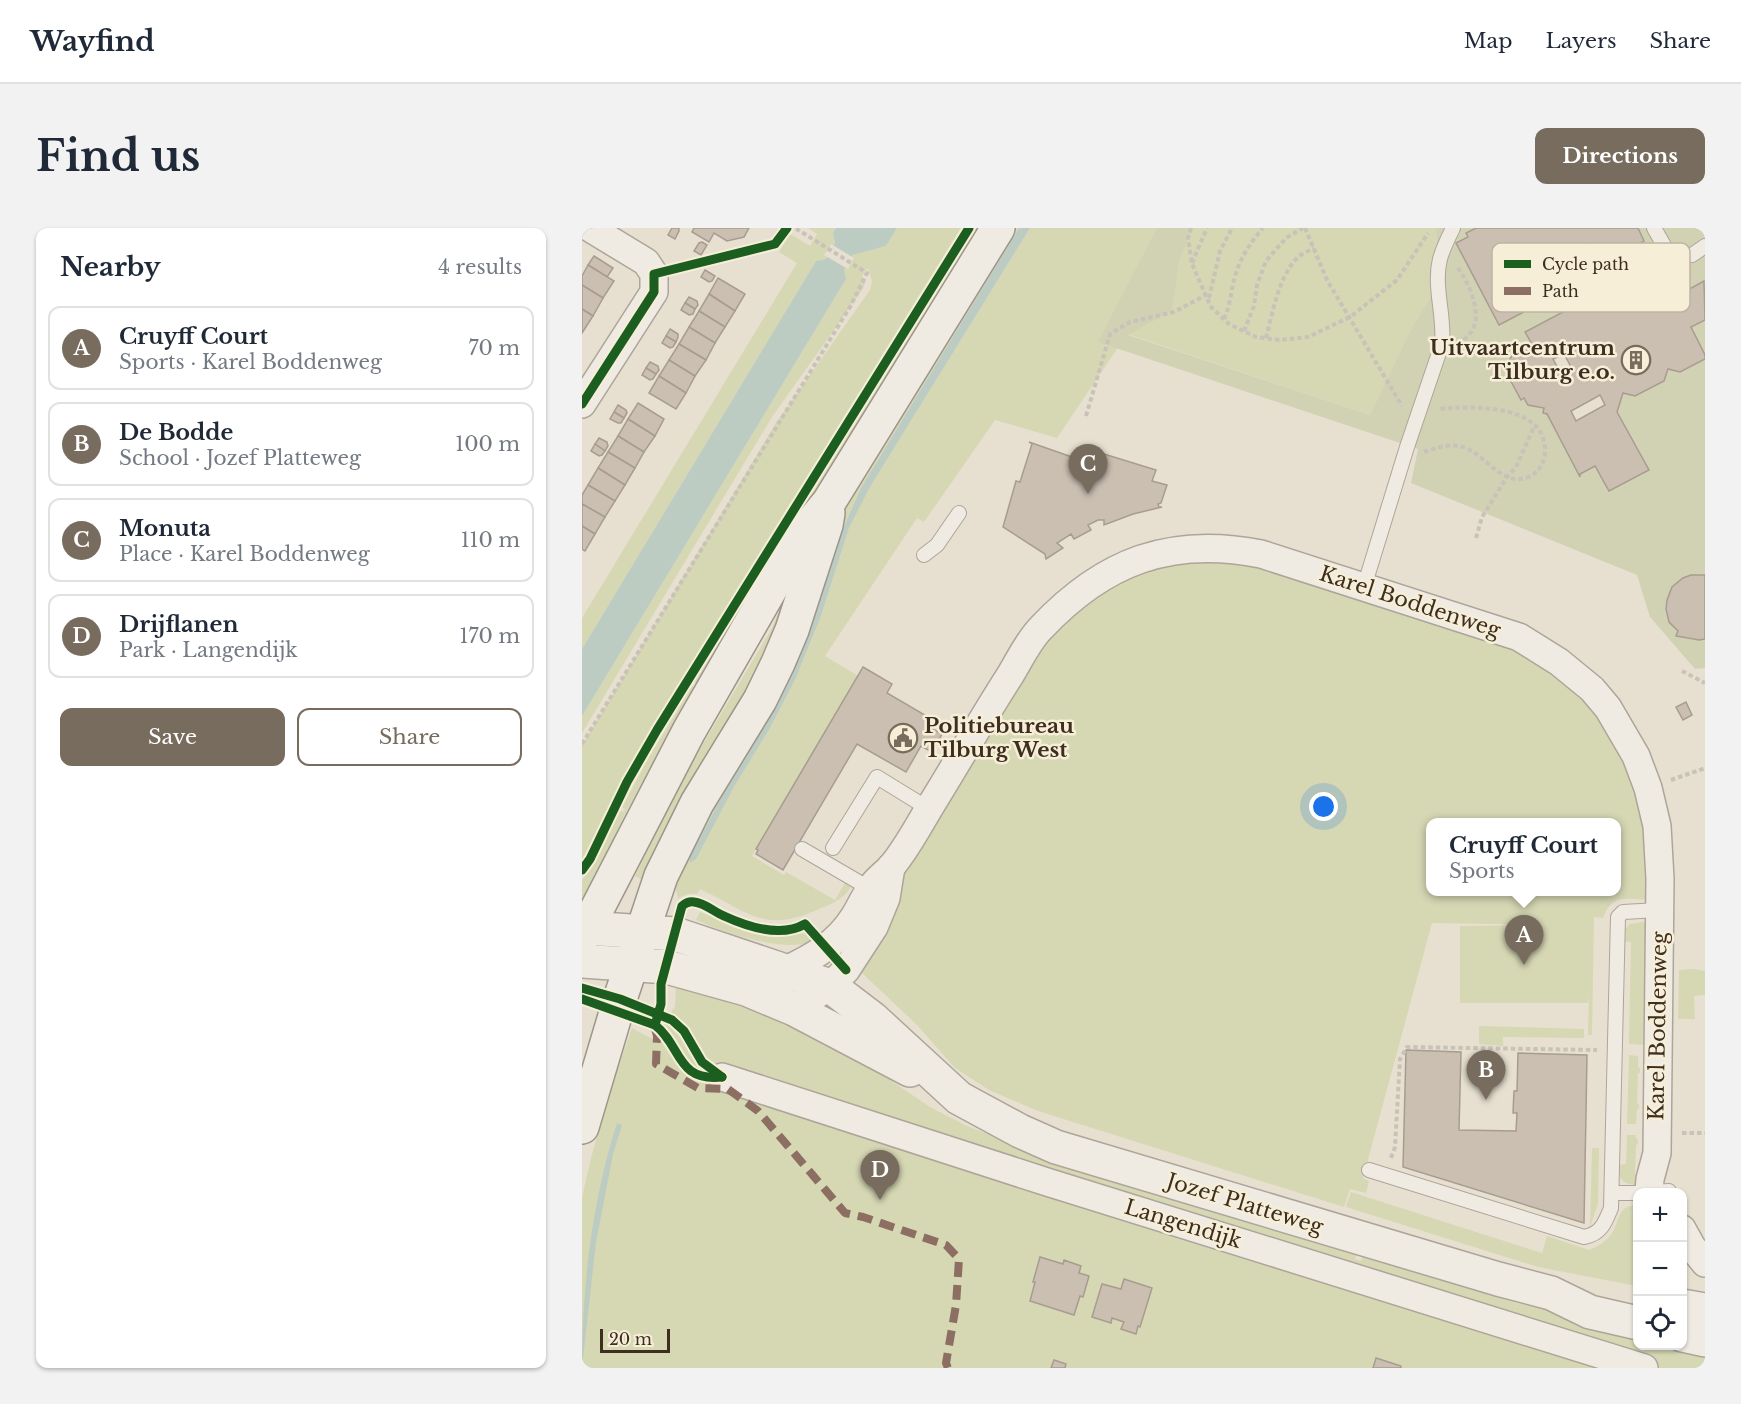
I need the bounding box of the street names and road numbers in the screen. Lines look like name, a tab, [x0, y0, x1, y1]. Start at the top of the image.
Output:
street label: Karel Boddenweg	[1316, 560, 1504, 644]
street label: Karel Boddenweg	[1643, 931, 1673, 1121]
street label: Jozef Platteweg	[1161, 1167, 1327, 1240]
street label: Langendijk	[1121, 1194, 1245, 1254]

